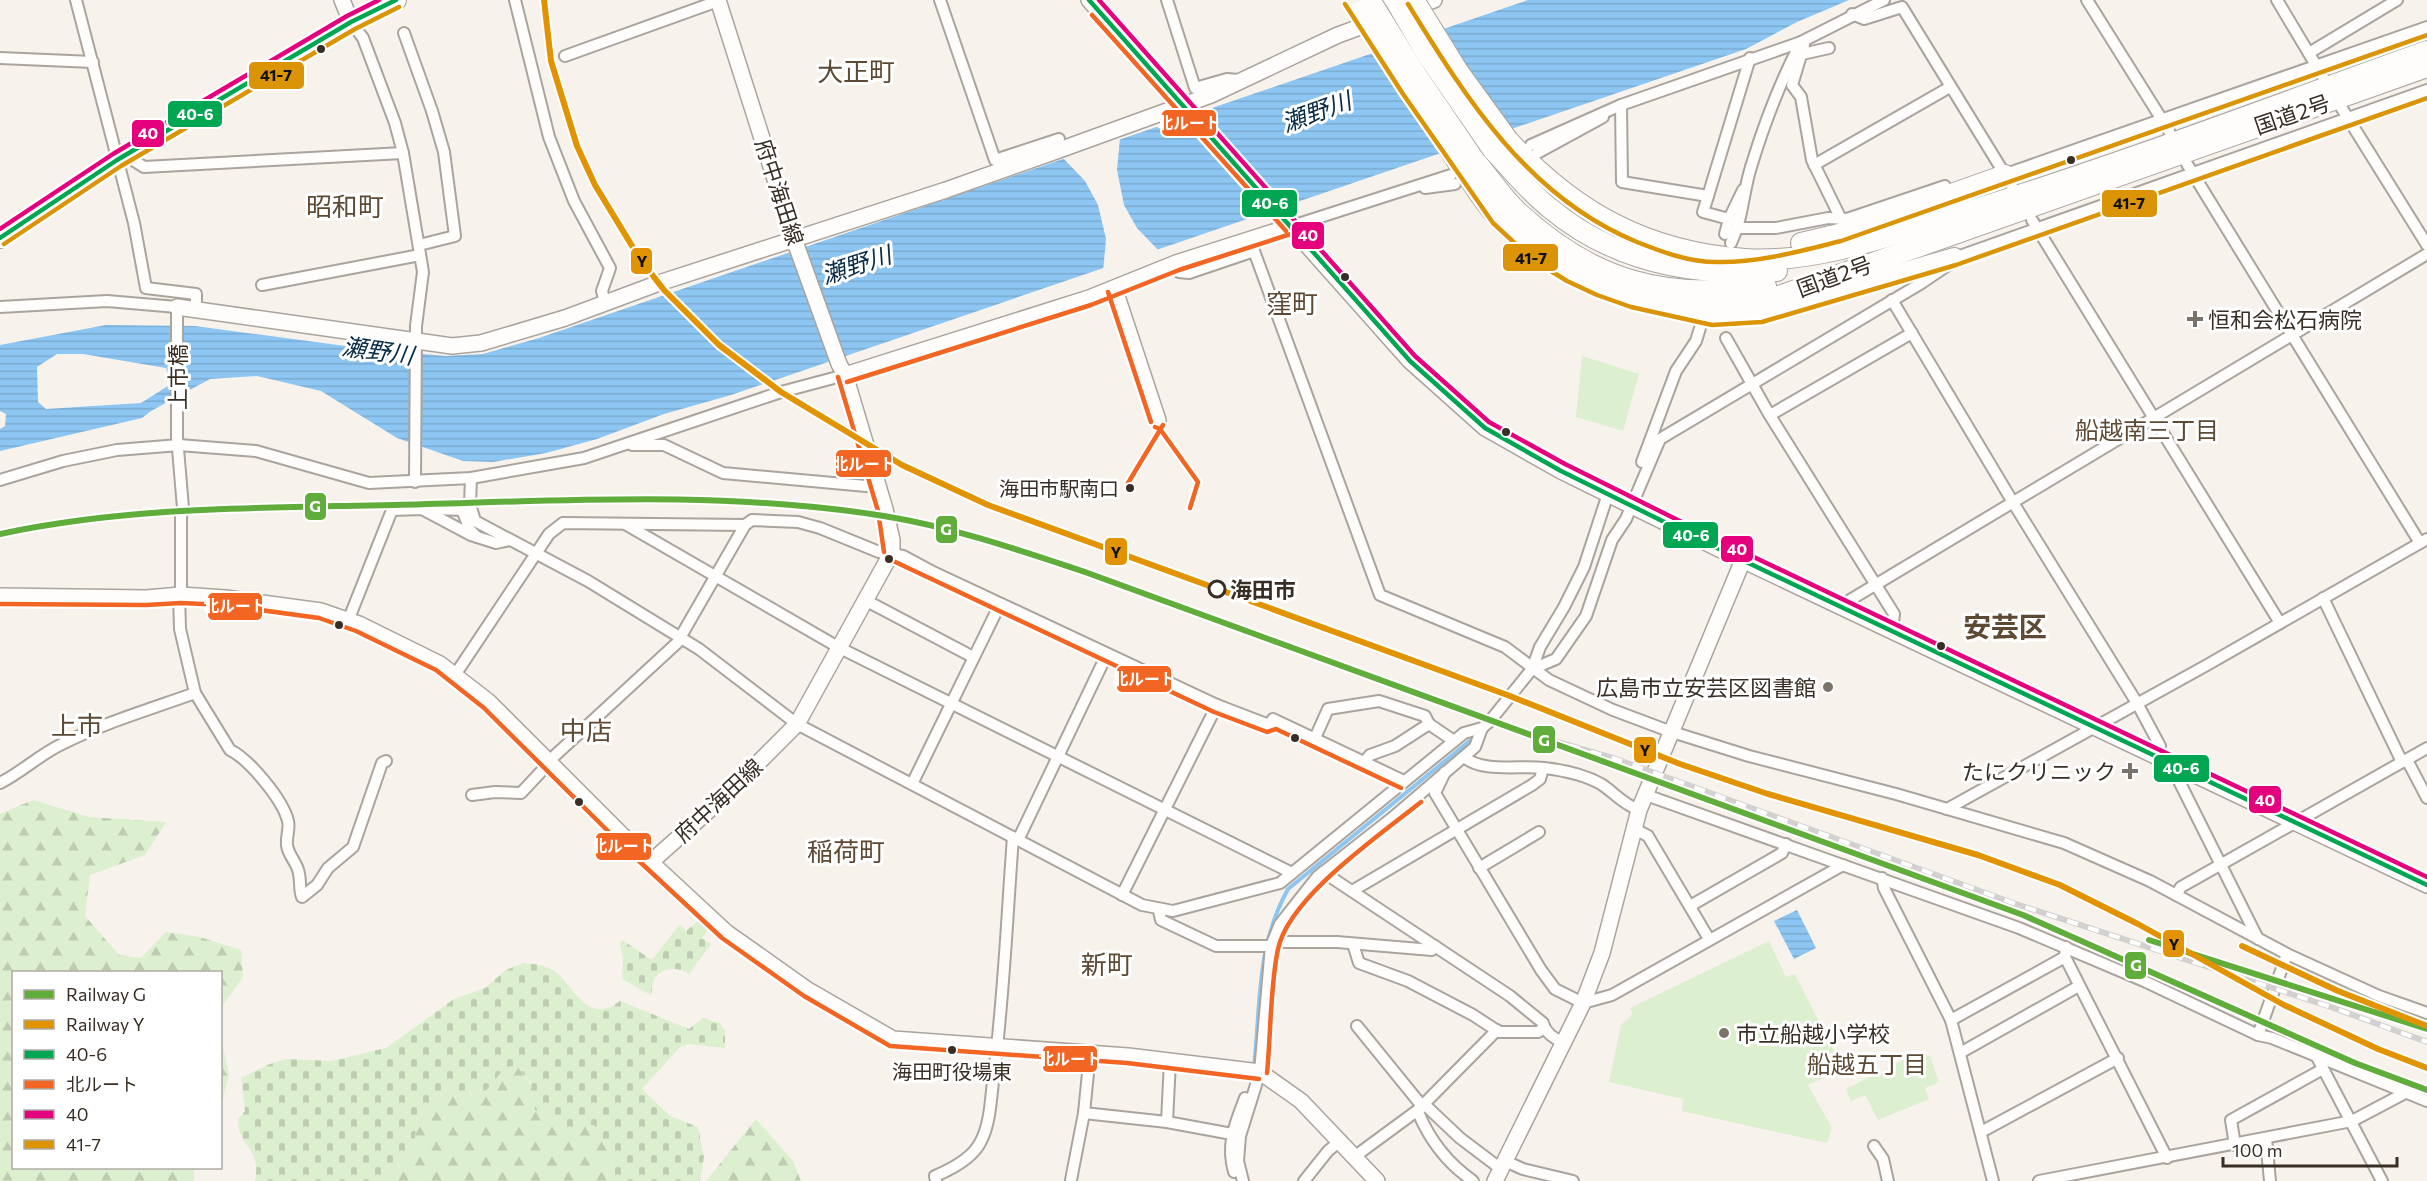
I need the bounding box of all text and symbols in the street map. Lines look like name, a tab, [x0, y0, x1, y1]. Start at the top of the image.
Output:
unlabelled marker	[315, 43, 327, 55]
district label: 大正町	[817, 55, 895, 86]
line badge: 41-7	[248, 61, 305, 90]
text: 41-7	[260, 65, 292, 84]
water label: 瀬野川	[1277, 84, 1358, 137]
street label: 国道2号	[2251, 89, 2333, 139]
line badge: 40-6	[167, 100, 223, 128]
text: 40-6	[176, 104, 214, 123]
line badge: 北ルート	[1161, 109, 1217, 137]
text: 北ルート	[1157, 113, 1221, 132]
line badge: 40	[131, 119, 165, 148]
text: 40	[138, 123, 158, 142]
street label: 府中海田線	[750, 136, 810, 248]
unlabelled marker	[2065, 154, 2077, 166]
line badge: 40-6	[1241, 189, 1298, 218]
line badge: 41-7	[2101, 189, 2158, 218]
district label: 昭和町	[306, 190, 384, 221]
text: 40-6	[1251, 193, 1289, 212]
text: 41-7	[2113, 193, 2145, 212]
line badge: 40	[1291, 221, 1325, 250]
text: 40	[1298, 225, 1318, 244]
water label: 瀬野川	[817, 238, 898, 289]
line badge: 41-7	[1502, 243, 1559, 272]
line badge: Y	[630, 247, 653, 275]
text: 41-7	[1515, 248, 1547, 267]
street label: 国道2号	[1793, 250, 1875, 302]
text: Y	[637, 251, 648, 270]
unlabelled marker	[1339, 271, 1351, 283]
district label: 窪町	[1266, 287, 1318, 318]
place label: 恒和会松石病院	[2208, 306, 2362, 333]
marker: 恒和会松石病院	[2186, 310, 2204, 328]
water label: 瀬野川	[340, 331, 419, 370]
street label: 上市橋	[164, 344, 191, 410]
district label: 船越南三丁目	[2075, 415, 2219, 444]
unlabelled marker	[1500, 426, 1512, 438]
line badge: 北ルート	[835, 449, 892, 478]
text: 北ルート	[832, 454, 896, 473]
place label: 海田市駅南口	[999, 476, 1119, 500]
marker: 海田市駅南口	[1124, 482, 1136, 494]
line badge: G	[304, 492, 327, 521]
text: G	[309, 496, 321, 515]
line badge: G	[935, 515, 958, 544]
text: G	[940, 519, 952, 538]
line badge: 40-6	[1662, 521, 1719, 549]
text: 40-6	[1672, 525, 1710, 544]
line badge: 40	[1720, 535, 1754, 563]
line badge: Y	[1104, 537, 1128, 566]
text: 40	[1727, 539, 1747, 558]
text: Y	[1111, 542, 1122, 561]
unlabelled marker	[883, 553, 895, 565]
place label: 海田市	[1230, 576, 1296, 603]
marker: 海田市	[1208, 580, 1226, 598]
line badge: 北ルート	[207, 592, 263, 621]
text: 北ルート	[203, 596, 267, 615]
district label: 安芸区	[1963, 609, 2047, 643]
unlabelled marker	[333, 619, 345, 631]
unlabelled marker	[1935, 640, 1947, 652]
line badge: 北ルート	[1116, 665, 1172, 693]
text: 北ルート	[1112, 669, 1176, 688]
place label: 広島市立安芸区図書館	[1596, 674, 1816, 701]
marker: 広島市立安芸区図書館	[1821, 680, 1835, 694]
district label: 上市	[51, 709, 103, 740]
district label: 中店	[560, 714, 612, 745]
line badge: G	[1532, 725, 1556, 754]
text: G	[1538, 730, 1550, 749]
unlabelled marker	[1289, 732, 1301, 744]
line badge: Y	[1633, 736, 1657, 764]
text: Y	[1640, 740, 1651, 759]
street label: 府中海田線	[669, 753, 767, 847]
line badge: 40-6	[2153, 754, 2210, 783]
place label: たにクリニック	[1962, 758, 2116, 785]
text: 40-6	[2162, 758, 2200, 777]
marker: たにクリニック	[2121, 762, 2139, 780]
line badge: 40	[2248, 785, 2282, 814]
text: 40	[2255, 790, 2275, 809]
unlabelled marker	[573, 796, 585, 808]
line badge: 北ルート	[595, 832, 652, 861]
district label: 稲荷町	[807, 835, 885, 866]
text: 北ルート	[591, 836, 655, 855]
line badge: Y	[2162, 929, 2185, 958]
text: Y	[2169, 934, 2180, 953]
district label: 新町	[1081, 948, 1133, 979]
line badge: G	[2124, 951, 2147, 980]
text: G	[2130, 955, 2142, 974]
legend	[12, 971, 222, 1169]
text: Railway G	[66, 983, 146, 1005]
text: Railway Y	[66, 1013, 145, 1035]
place label: 市立船越小学校	[1736, 1020, 1890, 1047]
marker: 市立船越小学校	[1717, 1026, 1731, 1040]
text: 40-6	[66, 1043, 107, 1065]
marker: 海田町役場東	[946, 1044, 958, 1056]
line badge: 北ルート	[1042, 1045, 1098, 1073]
text: 北ルート	[1038, 1049, 1102, 1068]
district label: 船越五丁目	[1807, 1049, 1927, 1078]
place label: 海田町役場東	[892, 1059, 1012, 1083]
text: 北ルート	[66, 1073, 138, 1095]
text: 40	[66, 1103, 89, 1125]
scale bar	[2223, 1130, 2397, 1168]
text: 41-7	[66, 1133, 101, 1155]
text: 100 m	[2232, 1139, 2282, 1161]

